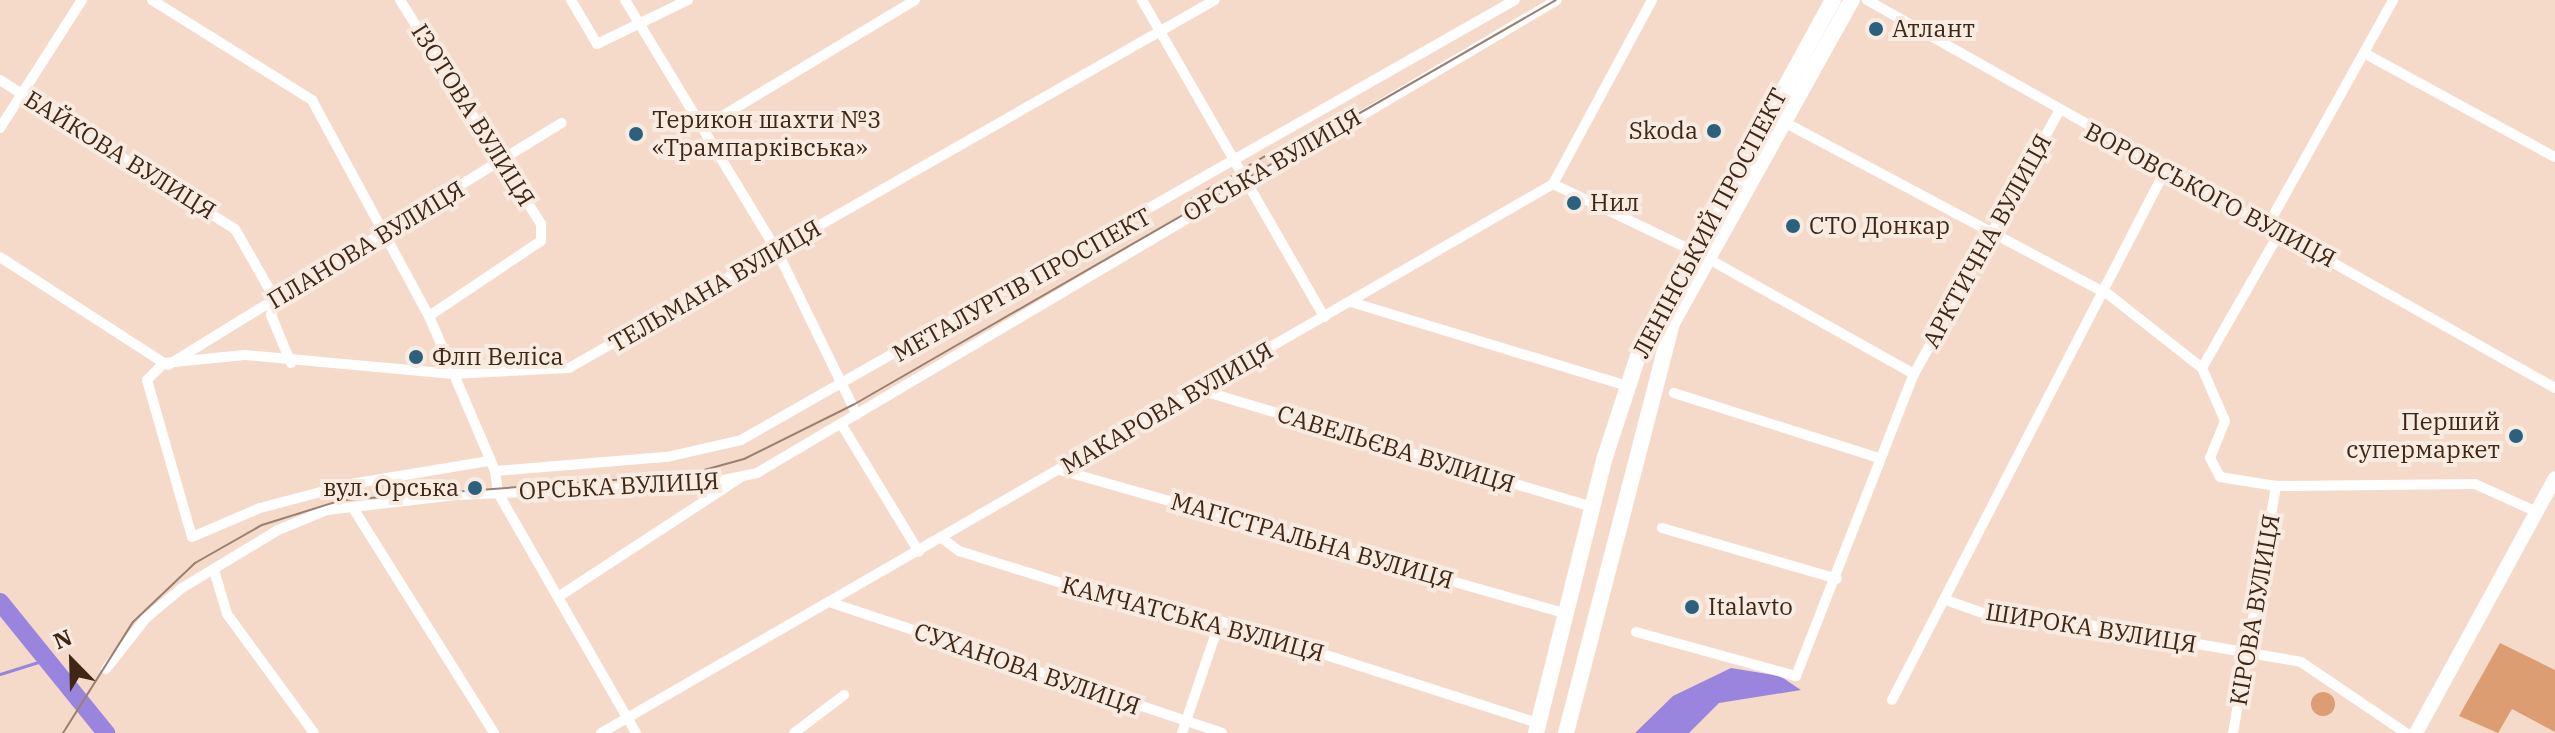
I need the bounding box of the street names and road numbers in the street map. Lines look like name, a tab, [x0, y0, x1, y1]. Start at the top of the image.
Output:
street label: ІЗОТОВА ВУЛИЦЯ	[405, 19, 541, 211]
street label: ЛЕНІНСЬКИЙ ПРОСПЕКТ	[1627, 83, 1793, 363]
street label: БАЙКОВА ВУЛИЦЯ	[19, 85, 221, 225]
street label: ОРСЬКА ВУЛИЦЯ	[1178, 102, 1366, 228]
street label: ВОРОВСЬКОГО ВУЛИЦЯ	[2080, 117, 2340, 273]
street label: АРКТИЧНА ВУЛИЦЯ	[1916, 129, 2058, 353]
street label: ПЛАНОВА ВУЛИЦЯ	[262, 175, 470, 315]
street label: МЕТАЛУРГІВ ПРОСПЕКТ	[888, 202, 1156, 368]
street label: ТЕЛЬМАНА ВУЛИЦЯ	[604, 214, 826, 358]
street label: МАКАРОВА ВУЛИЦЯ	[1056, 336, 1278, 480]
street label: САВЕЛЬЄВА ВУЛИЦЯ	[1274, 399, 1518, 499]
street label: ОРСЬКА ВУЛИЦЯ	[518, 466, 720, 506]
street label: МАГІСТРАЛЬНА ВУЛИЦЯ	[1167, 487, 1457, 595]
street label: КІРОВА ВУЛИЦЯ	[2224, 512, 2286, 708]
street label: КАМЧАТСЬКА ВУЛИЦЯ	[1059, 570, 1327, 668]
street label: ШИРОКА ВУЛИЦЯ	[1983, 597, 2199, 659]
street label: СУХАНОВА ВУЛИЦЯ	[910, 617, 1144, 721]

